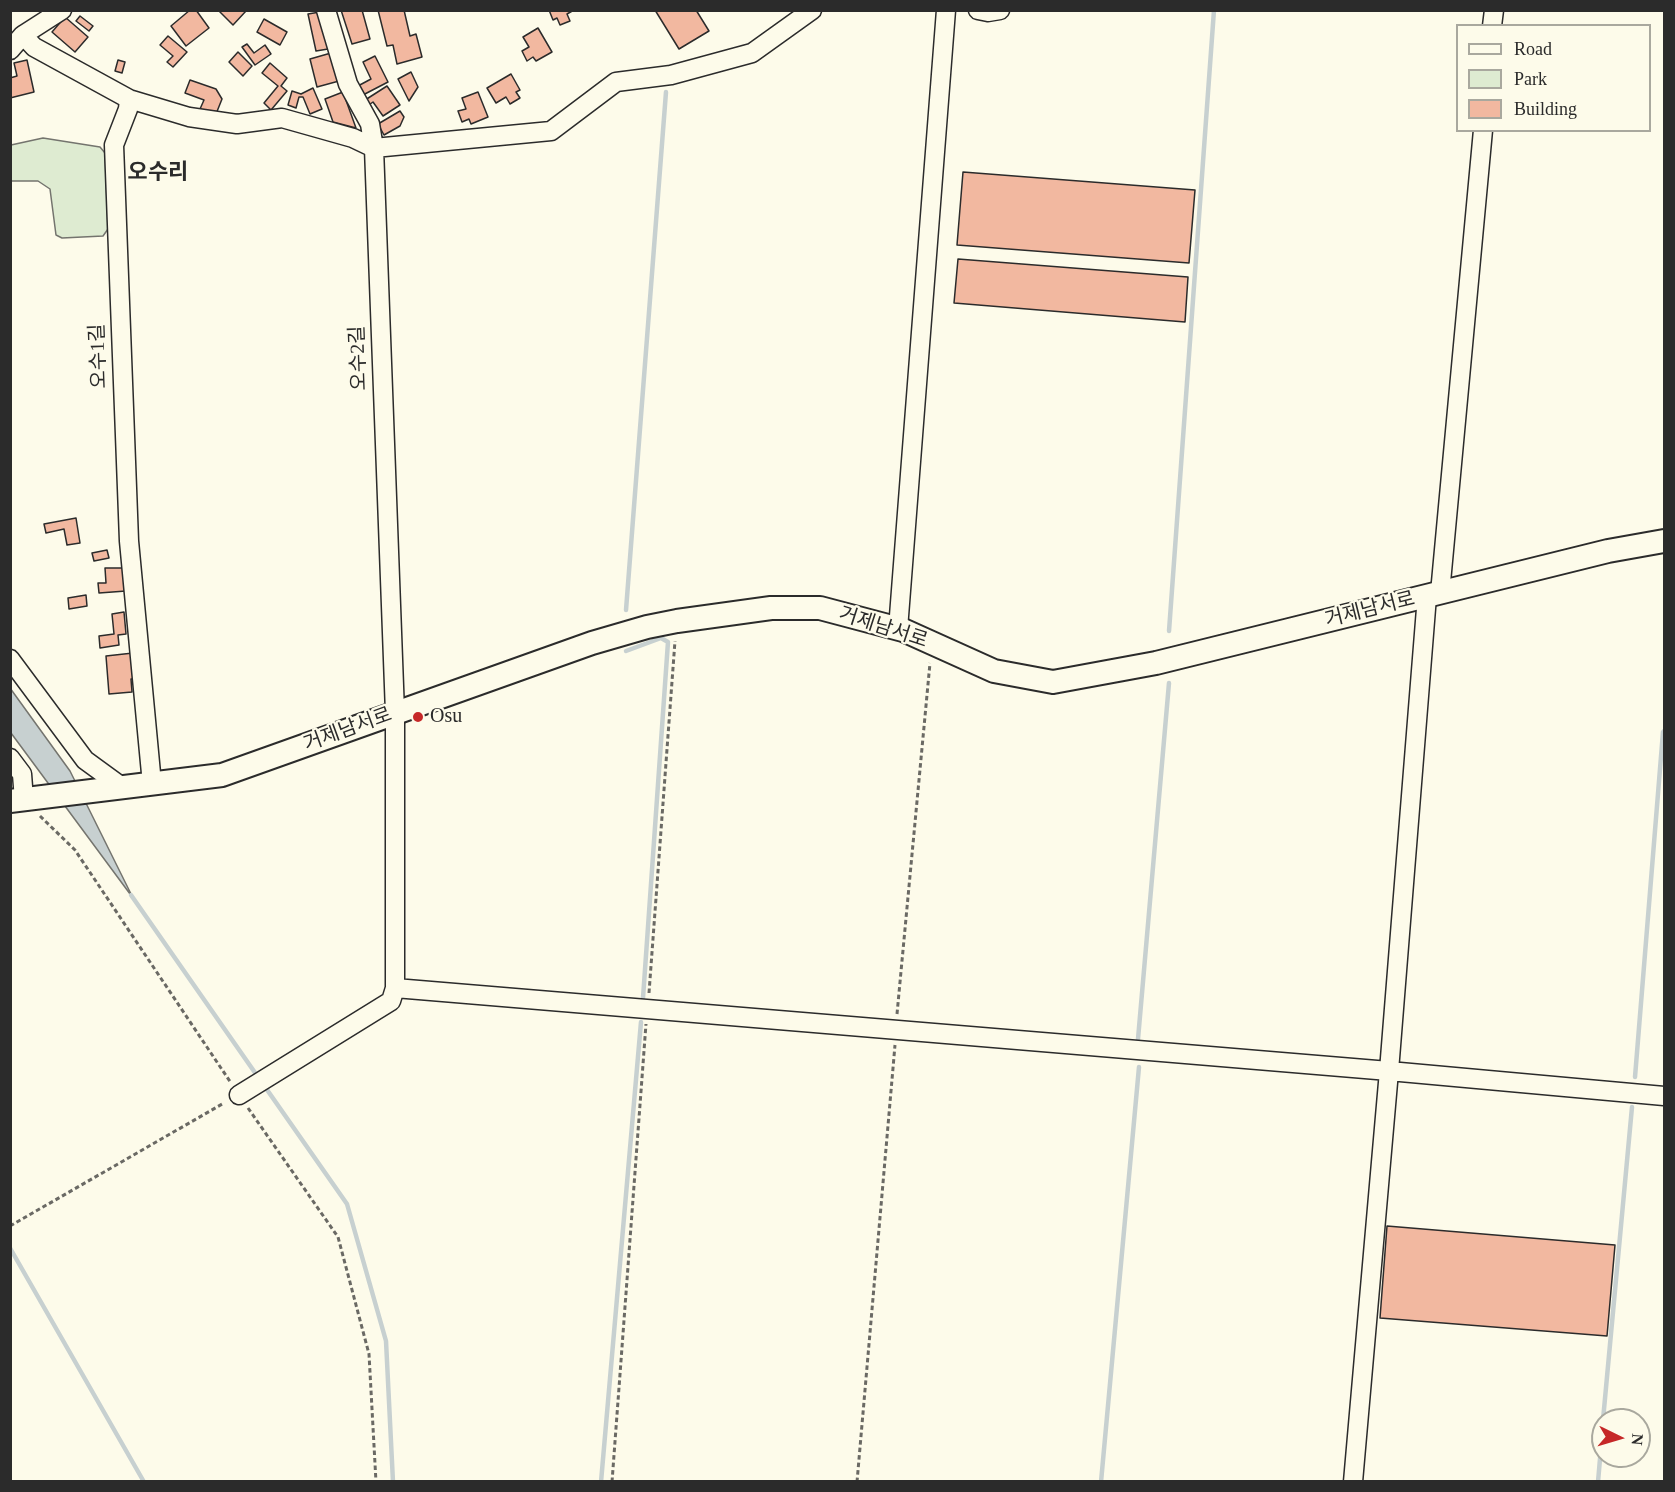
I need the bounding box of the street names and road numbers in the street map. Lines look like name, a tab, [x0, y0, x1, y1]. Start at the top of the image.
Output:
street label: 오수1길	[86, 323, 112, 389]
street label: 오수2길	[346, 325, 372, 391]
street label: 거제남서로	[1322, 587, 1418, 633]
street label: 거제남서로	[836, 602, 930, 654]
street label: 거제남서로	[301, 703, 395, 757]

